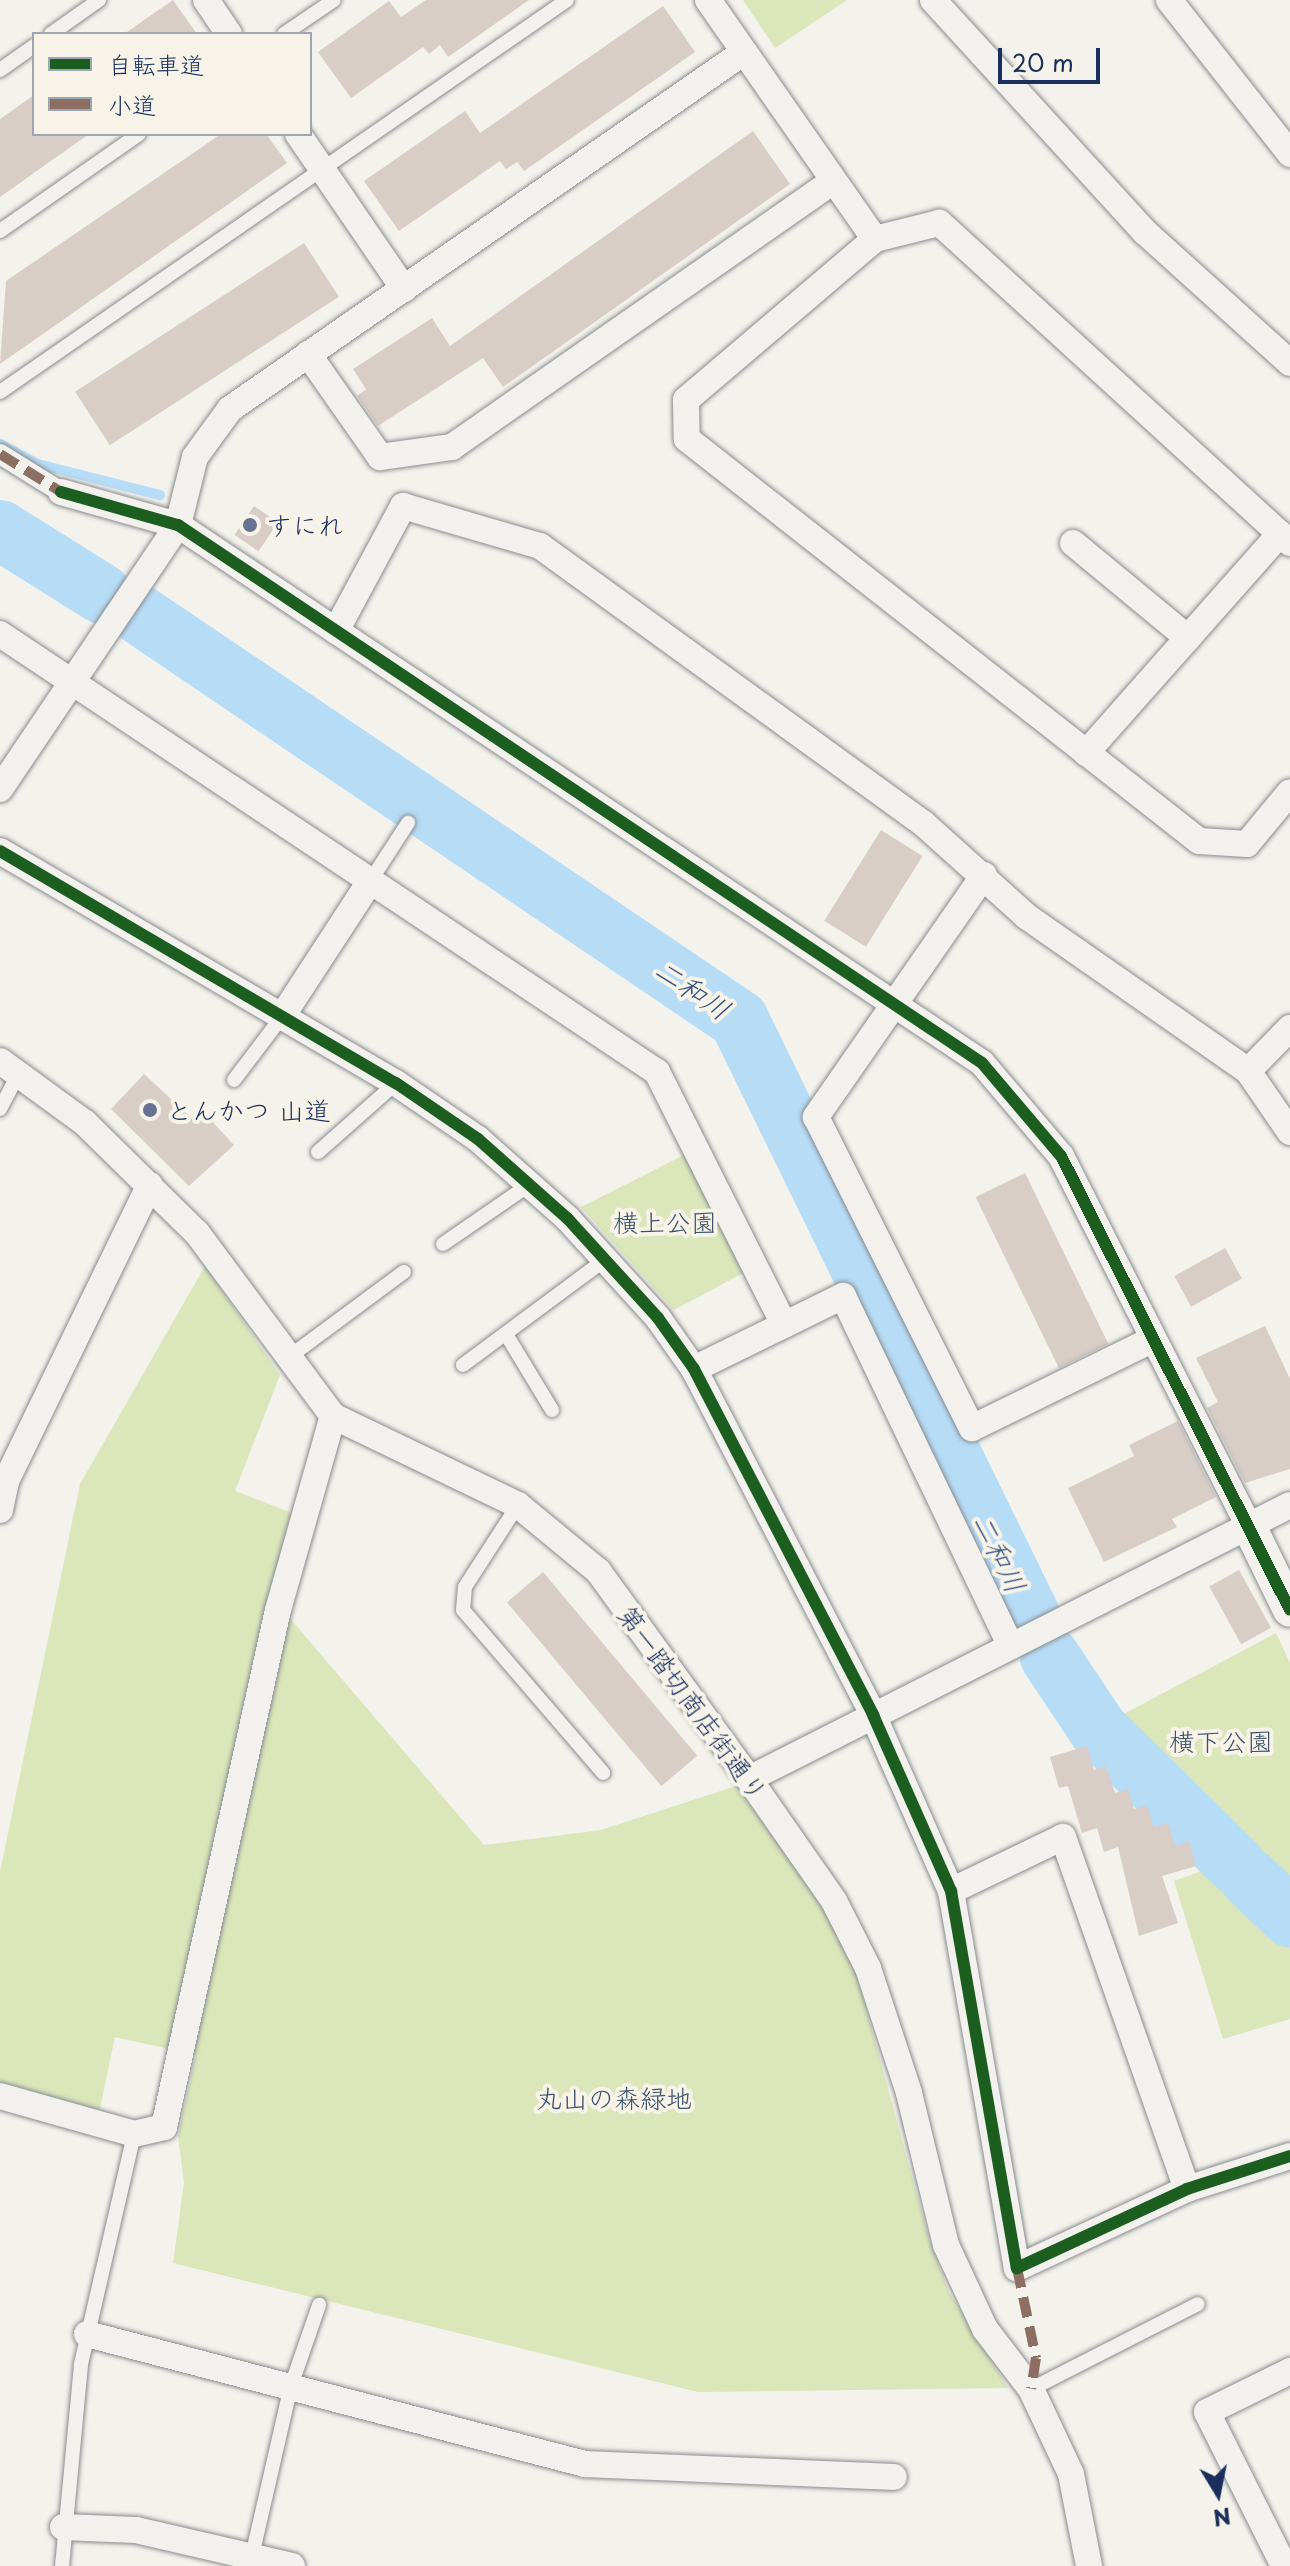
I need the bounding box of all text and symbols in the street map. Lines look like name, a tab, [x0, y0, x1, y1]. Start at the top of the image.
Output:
legend	[32, 32, 312, 136]
scale bar	[1002, 32, 1104, 82]
text: 20 m	[1012, 44, 1074, 80]
text: 自転車道	[108, 46, 204, 82]
text: 小道	[108, 86, 156, 122]
place label: すにれ	[266, 509, 344, 541]
marker: すにれ	[241, 516, 259, 534]
water label: 二和川	[649, 952, 737, 1026]
place label: とんかつ 山道	[166, 1094, 330, 1126]
marker: とんかつ 山道	[141, 1101, 159, 1119]
park label: 横上公園	[613, 1206, 717, 1238]
water label: 二和川	[966, 1508, 1034, 1598]
street label: 第一踏切商店街通り	[612, 1599, 774, 1807]
park label: 横下公園	[1169, 1725, 1273, 1757]
park label: 丸山の森緑地	[536, 2082, 692, 2114]
north arrow	[1178, 2454, 1258, 2534]
text: N	[1211, 2500, 1234, 2536]

